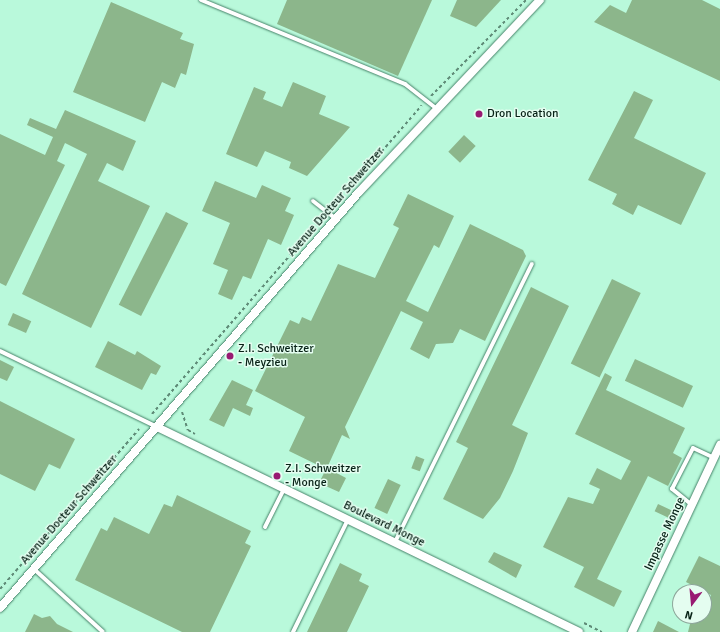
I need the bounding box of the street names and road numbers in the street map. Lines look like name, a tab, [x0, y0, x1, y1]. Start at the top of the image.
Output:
street label: Avenue Docteur Schweitzer	[285, 144, 387, 260]
street label: Avenue Docteur Schweitzer	[18, 452, 120, 568]
street label: Impasse Monge	[642, 495, 688, 573]
street label: Boulevard Monge	[341, 498, 427, 550]

